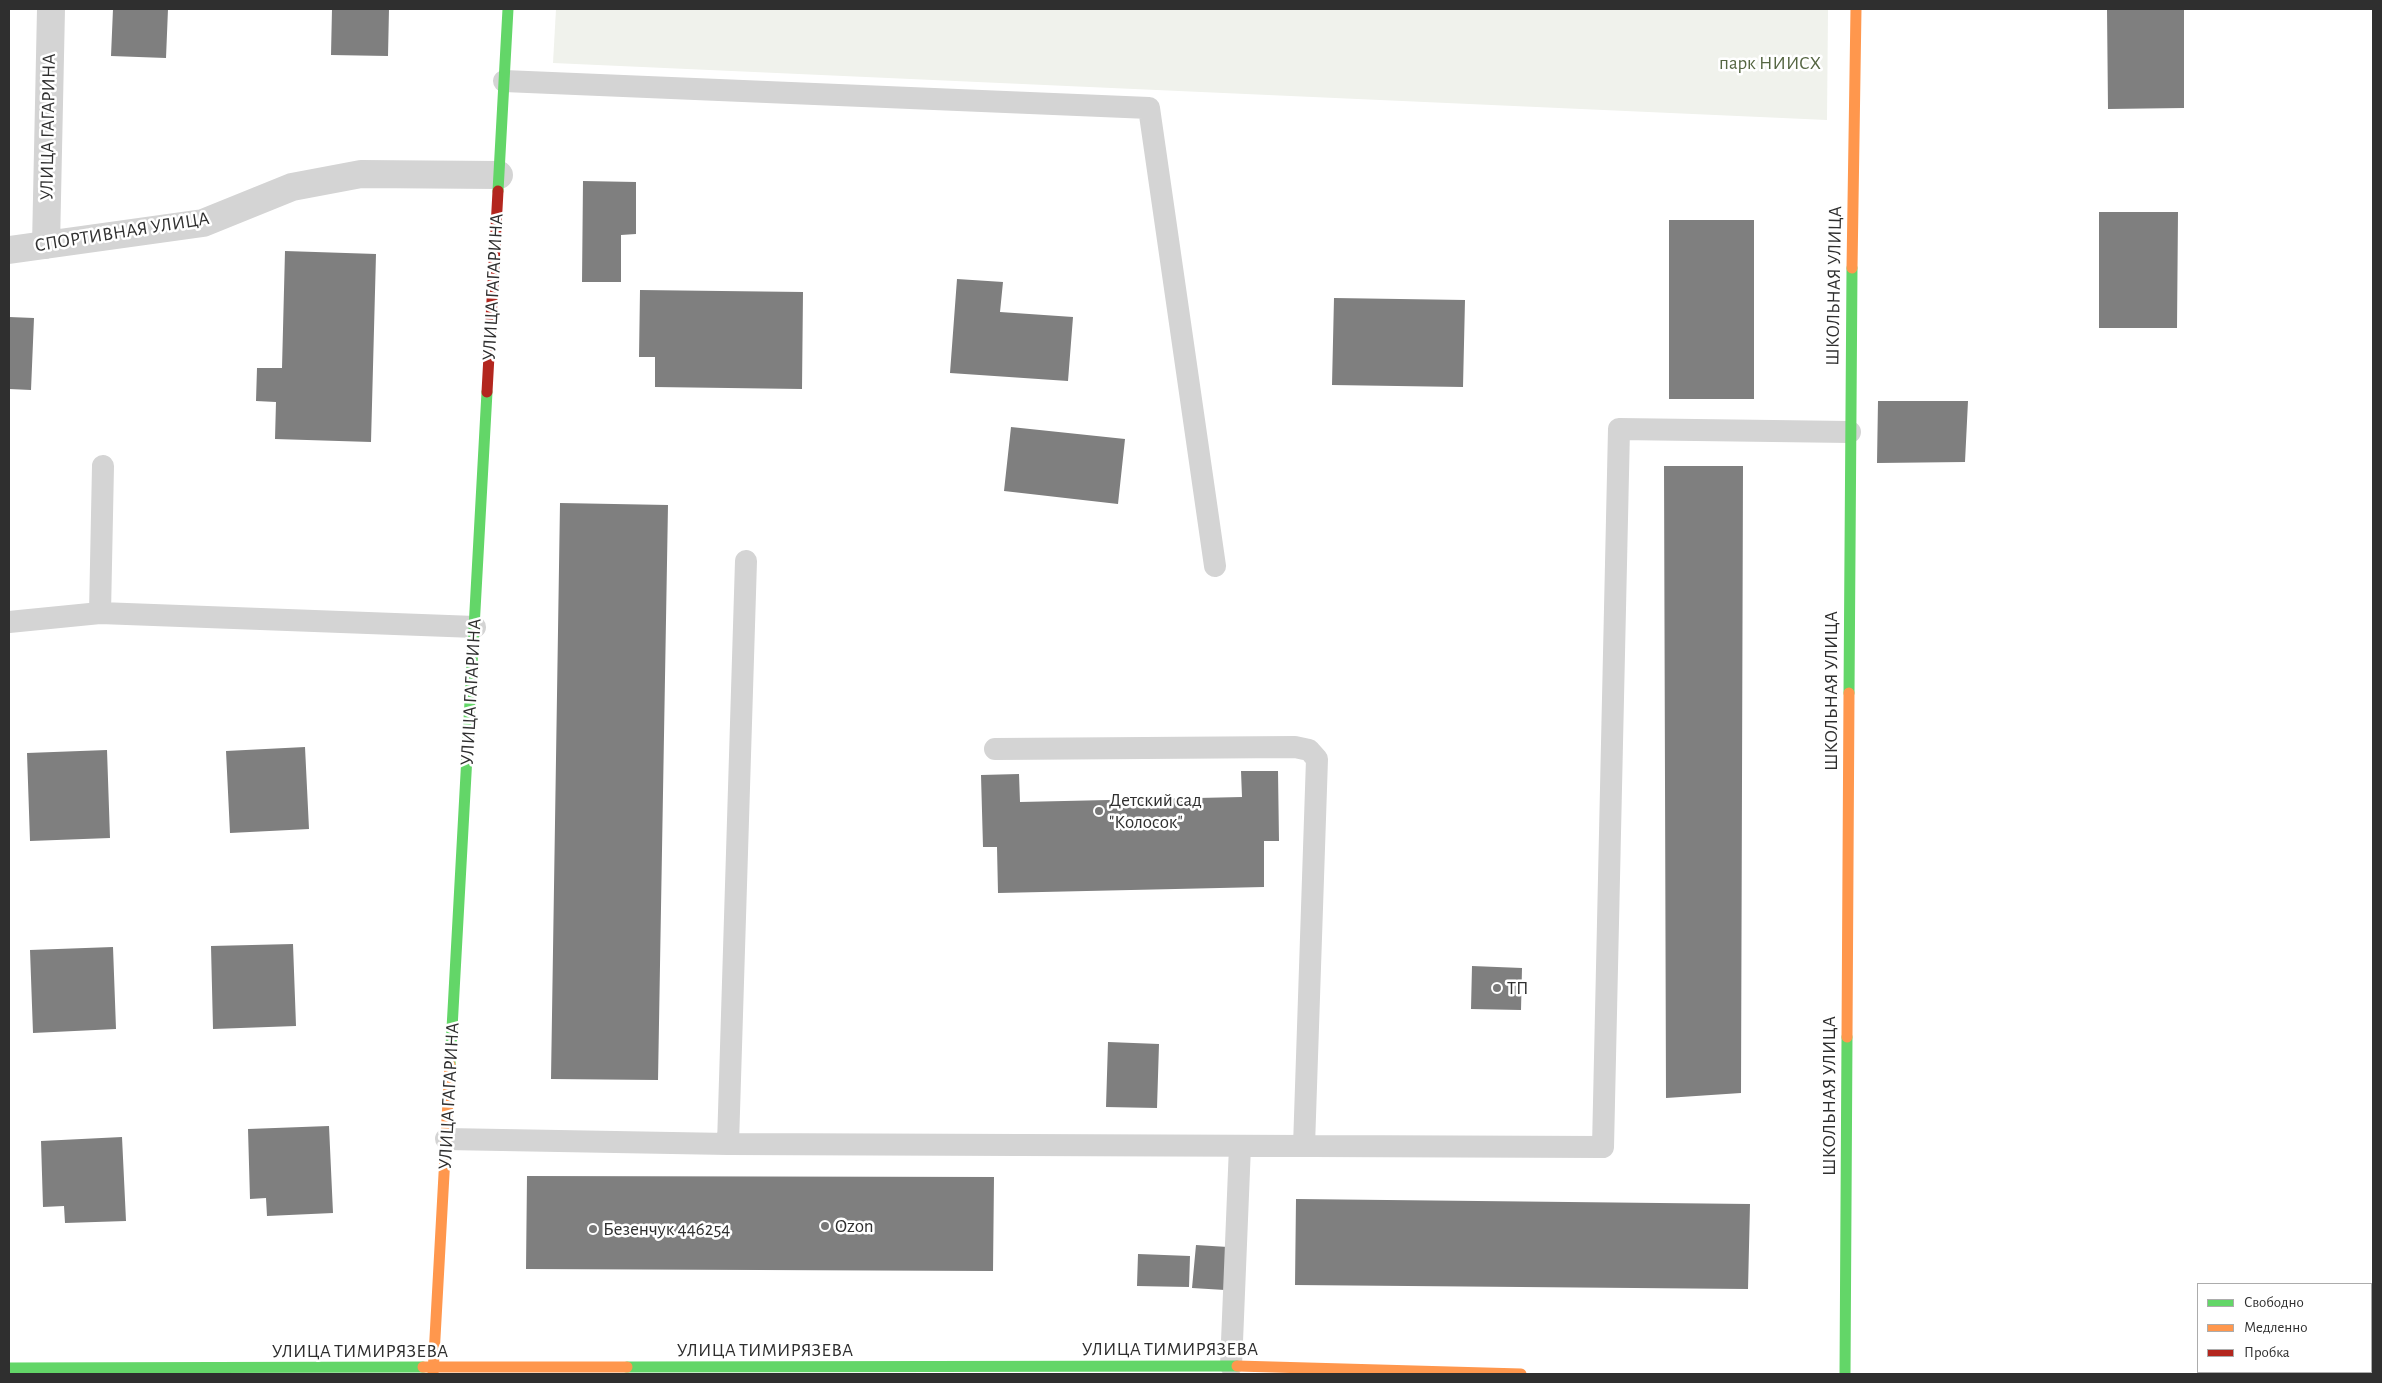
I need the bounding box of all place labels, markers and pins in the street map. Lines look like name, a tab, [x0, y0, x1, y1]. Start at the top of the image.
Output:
place label: Детский сад "Колосок"	[1109, 789, 1202, 833]
marker: Детский сад "Колосок"	[1093, 805, 1105, 817]
place label: ТП	[1507, 977, 1529, 999]
marker: ТП	[1491, 982, 1503, 994]
place label: Ozon	[835, 1215, 874, 1237]
place label: Безенчук 446254	[603, 1218, 730, 1240]
marker: Ozon	[819, 1220, 831, 1232]
marker: Безенчук 446254	[587, 1223, 599, 1235]

